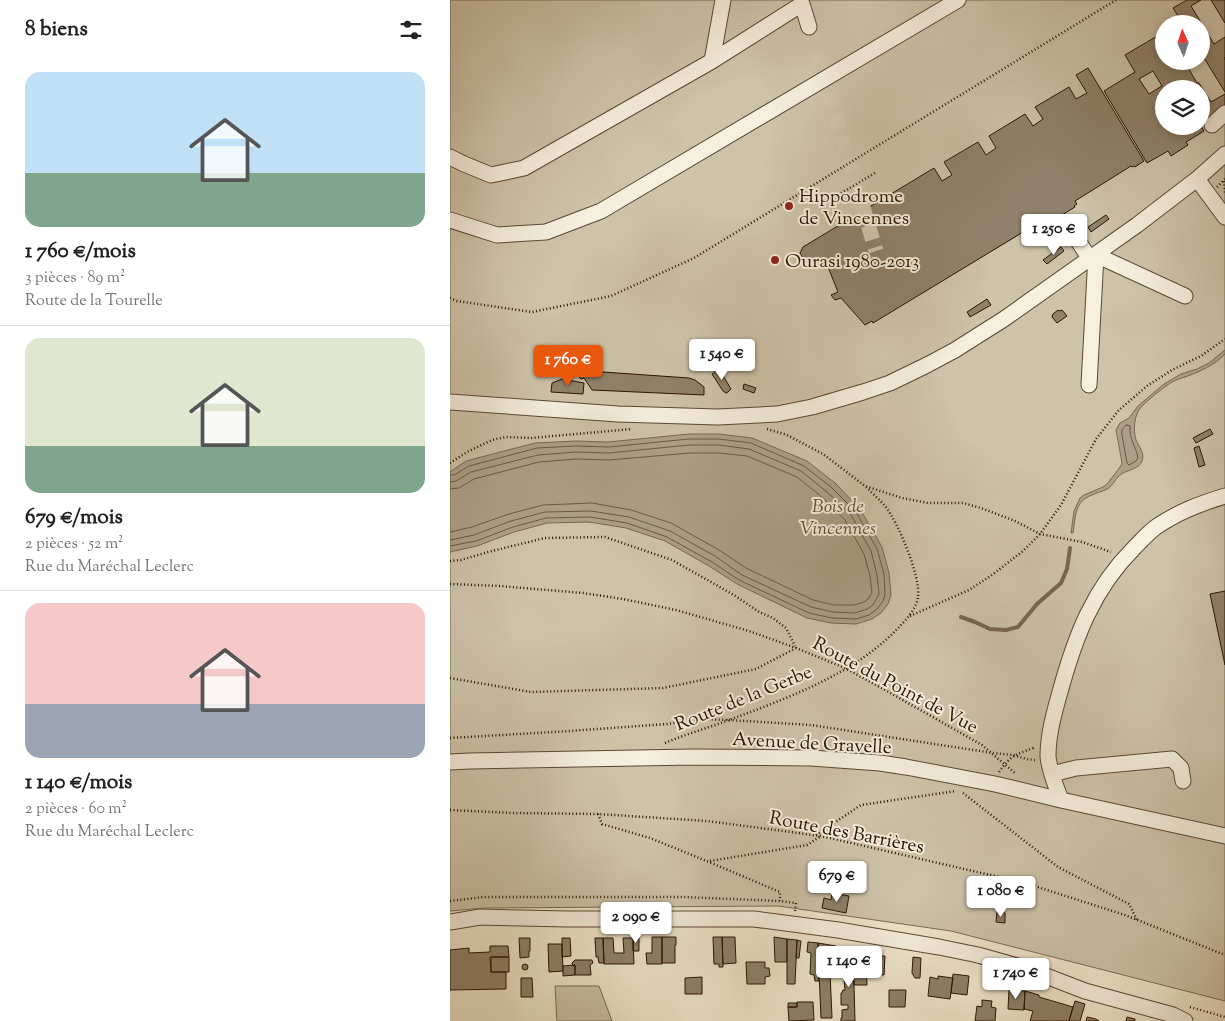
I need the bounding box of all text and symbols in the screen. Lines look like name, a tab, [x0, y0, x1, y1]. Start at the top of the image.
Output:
text: 8 biens	[25, 15, 88, 45]
north arrow	[1155, 15, 1210, 70]
map controls	[1155, 15, 1210, 135]
icon: filters	[397, 16, 425, 44]
button: layers	[1155, 80, 1210, 135]
icon: home	[180, 105, 270, 195]
place label: Hippodrome de Vincennes	[799, 184, 909, 233]
marker: Hippodrome de Vincennes	[783, 200, 795, 212]
pin: 1 250 €	[1008, 214, 1100, 256]
text: 1 250 €	[1032, 218, 1076, 241]
text: 1 760 €/mois	[25, 237, 136, 267]
place label: Ourasi 1980-2013	[785, 249, 919, 276]
marker: Ourasi 1980-2013	[769, 254, 781, 266]
text: 3 pièces · 89 m²	[25, 267, 125, 290]
text: Route de la Tourelle	[25, 290, 163, 313]
pin: 1 540 €	[676, 338, 768, 381]
text: 1 540 €	[700, 343, 744, 366]
pin: 1 760 €	[522, 344, 614, 387]
text: 1 760 €	[545, 349, 591, 372]
icon: home	[180, 370, 270, 460]
park label: Bois de Vincennes	[800, 494, 876, 543]
text: 679 €/mois	[25, 503, 123, 533]
text: 2 pièces · 52 m²	[25, 533, 124, 556]
text: Rue du Maréchal Leclerc	[25, 556, 194, 579]
street label: Route du Point de Vue	[807, 631, 983, 741]
icon: home	[180, 635, 270, 725]
street label: Route de la Gerbe	[671, 659, 817, 739]
street label: Avenue de Gravelle	[731, 727, 892, 762]
text: 1 140 €/mois	[25, 768, 132, 798]
text: 2 pièces · 60 m²	[25, 798, 127, 821]
street label: Route des Barrières	[767, 805, 926, 862]
text: Rue du Maréchal Leclerc	[25, 821, 194, 844]
pin: 679 €	[802, 860, 872, 903]
text: 679 €	[819, 865, 855, 888]
pin: 1 080 €	[955, 876, 1047, 918]
text: 1 080 €	[977, 880, 1025, 903]
pin: 2 090 €	[590, 902, 682, 944]
text: 2 090 €	[612, 906, 660, 929]
pin: 1 140 €	[803, 946, 895, 988]
text: 1 140 €	[827, 950, 871, 973]
pin: 1 740 €	[970, 958, 1062, 1000]
text: 1 740 €	[993, 962, 1039, 985]

